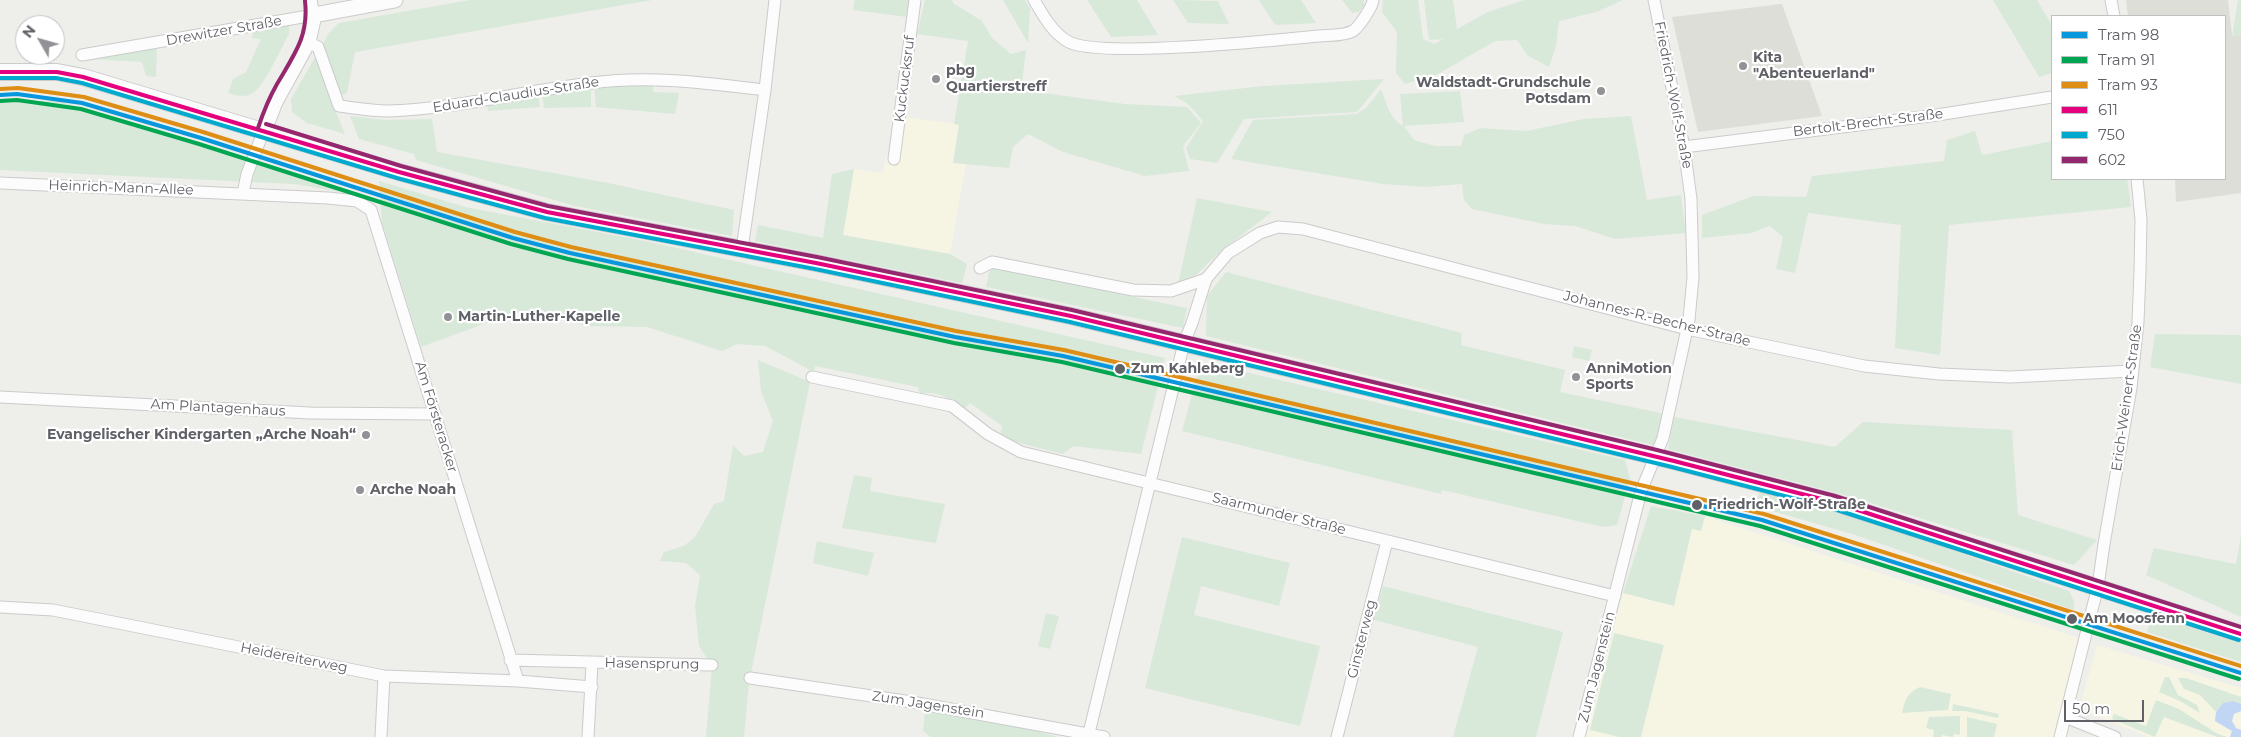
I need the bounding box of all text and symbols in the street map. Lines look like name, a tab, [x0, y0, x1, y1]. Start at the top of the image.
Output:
street label: Drewitzer Straße	[165, 13, 283, 49]
north arrow	[15, 15, 65, 65]
legend	[2051, 15, 2226, 180]
street label: Friedrich-Wolf-Straße	[1650, 20, 1696, 170]
text: N	[18, 21, 40, 41]
text: Tram 98	[2098, 25, 2159, 44]
street label: Kuckucksruf	[891, 35, 919, 123]
place label: Kita "Abenteuerland"	[1753, 50, 1875, 82]
text: Tram 91	[2098, 50, 2155, 69]
marker: Kita "Abenteuerland"	[1737, 60, 1749, 72]
place label: pbg Quartierstreff	[946, 63, 1047, 95]
marker: pbg Quartierstreff	[930, 73, 942, 85]
street label: Eduard-Claudius-Straße	[432, 74, 600, 116]
place label: Waldstadt-Grundschule Potsdam	[1416, 75, 1591, 108]
text: Tram 93	[2098, 75, 2158, 94]
marker: Waldstadt-Grundschule Potsdam	[1595, 85, 1607, 97]
text: 611	[2098, 100, 2118, 119]
street label: Bertolt-Brecht-Straße	[1792, 105, 1944, 141]
text: 750	[2098, 125, 2125, 144]
text: 602	[2098, 150, 2126, 169]
street label: Heinrich-Mann-Allee	[48, 177, 194, 199]
street label: Johannes-R.-Becher-Straße	[1562, 288, 1752, 350]
place label: Martin-Luther-Kapelle	[458, 309, 620, 325]
marker: Martin-Luther-Kapelle	[442, 311, 454, 323]
street label: Erich-Weinert-Straße	[2108, 324, 2146, 472]
street label: Am Försteracker	[411, 359, 461, 475]
place label: Zum Kahleberg	[1131, 361, 1244, 377]
place label: AnniMotion Sports	[1586, 361, 1672, 394]
marker: Zum Kahleberg	[1113, 362, 1127, 376]
marker: AnniMotion Sports	[1570, 371, 1582, 383]
street label: Am Plantagenhaus	[150, 396, 286, 420]
place label: Evangelischer Kindergarten „Arche Noah“	[47, 427, 356, 443]
marker: Evangelischer Kindergarten „Arche Noah“	[360, 429, 372, 441]
place label: Arche Noah	[370, 482, 456, 498]
marker: Arche Noah	[354, 484, 366, 496]
street label: Saarmunder Straße	[1211, 489, 1347, 539]
place label: Friedrich-Wolf-Straße	[1708, 497, 1866, 513]
marker: Friedrich-Wolf-Straße	[1690, 498, 1704, 512]
street label: Ginsterweg	[1344, 598, 1380, 680]
street label: Zum Jagenstein	[1575, 610, 1619, 724]
place label: Am Moosfenn	[2083, 611, 2185, 627]
marker: Am Moosfenn	[2065, 612, 2079, 626]
street label: Heidereiterweg	[239, 639, 349, 677]
street label: Hasensprung	[604, 655, 700, 673]
street label: Zum Jagenstein	[871, 688, 985, 722]
scale bar	[2066, 690, 2146, 722]
text: 50 m	[2072, 699, 2110, 718]

